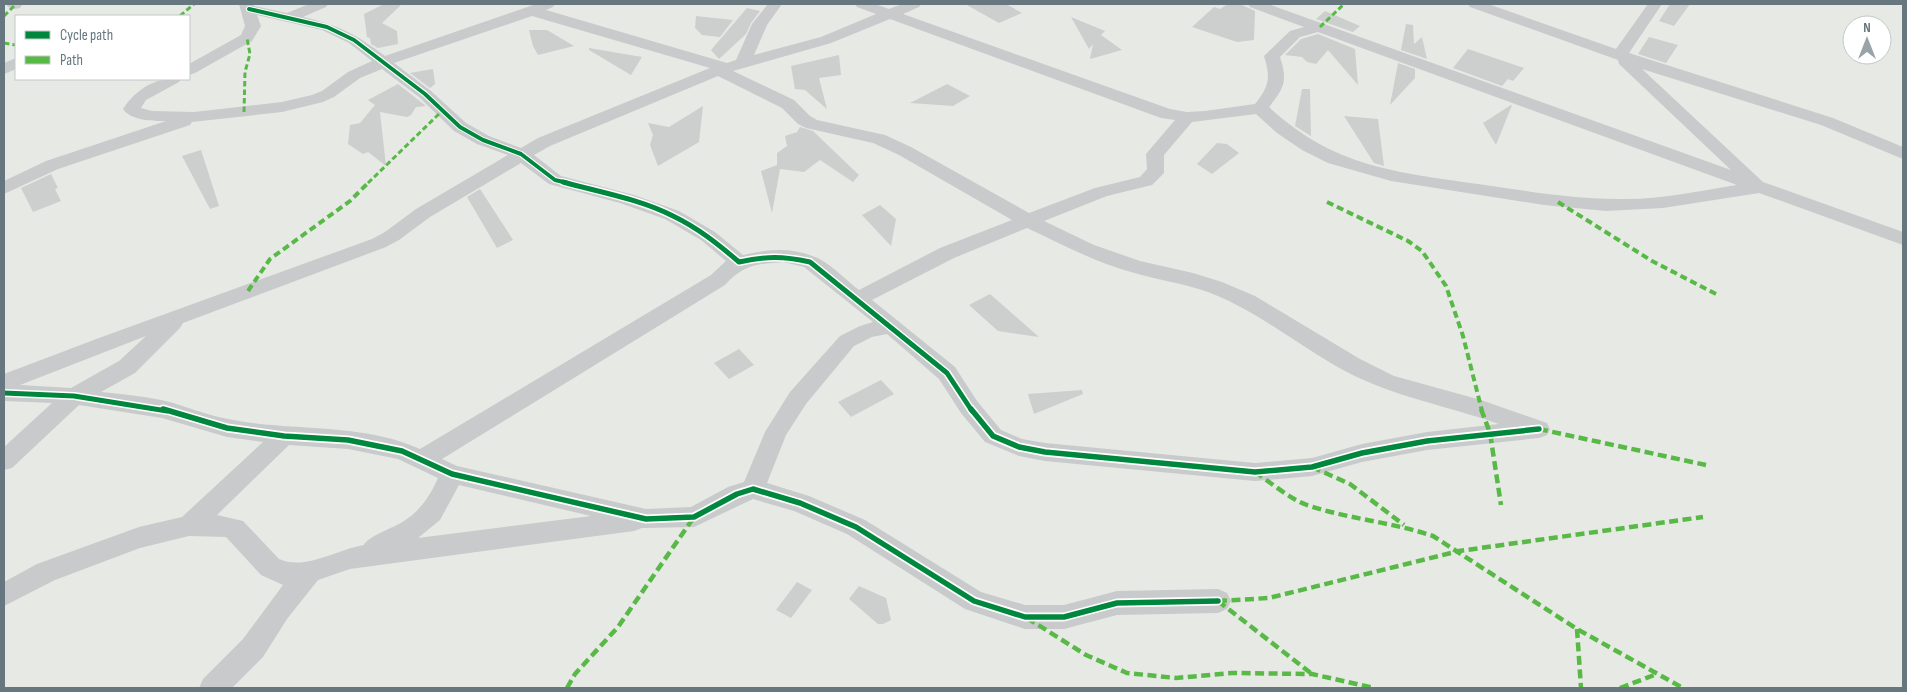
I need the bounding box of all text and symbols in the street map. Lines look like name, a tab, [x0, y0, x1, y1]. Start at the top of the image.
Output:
legend	[15, 15, 190, 80]
north arrow	[1842, 15, 1892, 65]
text: N	[1863, 19, 1871, 36]
text: Cycle path	[60, 26, 113, 45]
text: Path	[60, 51, 83, 70]

